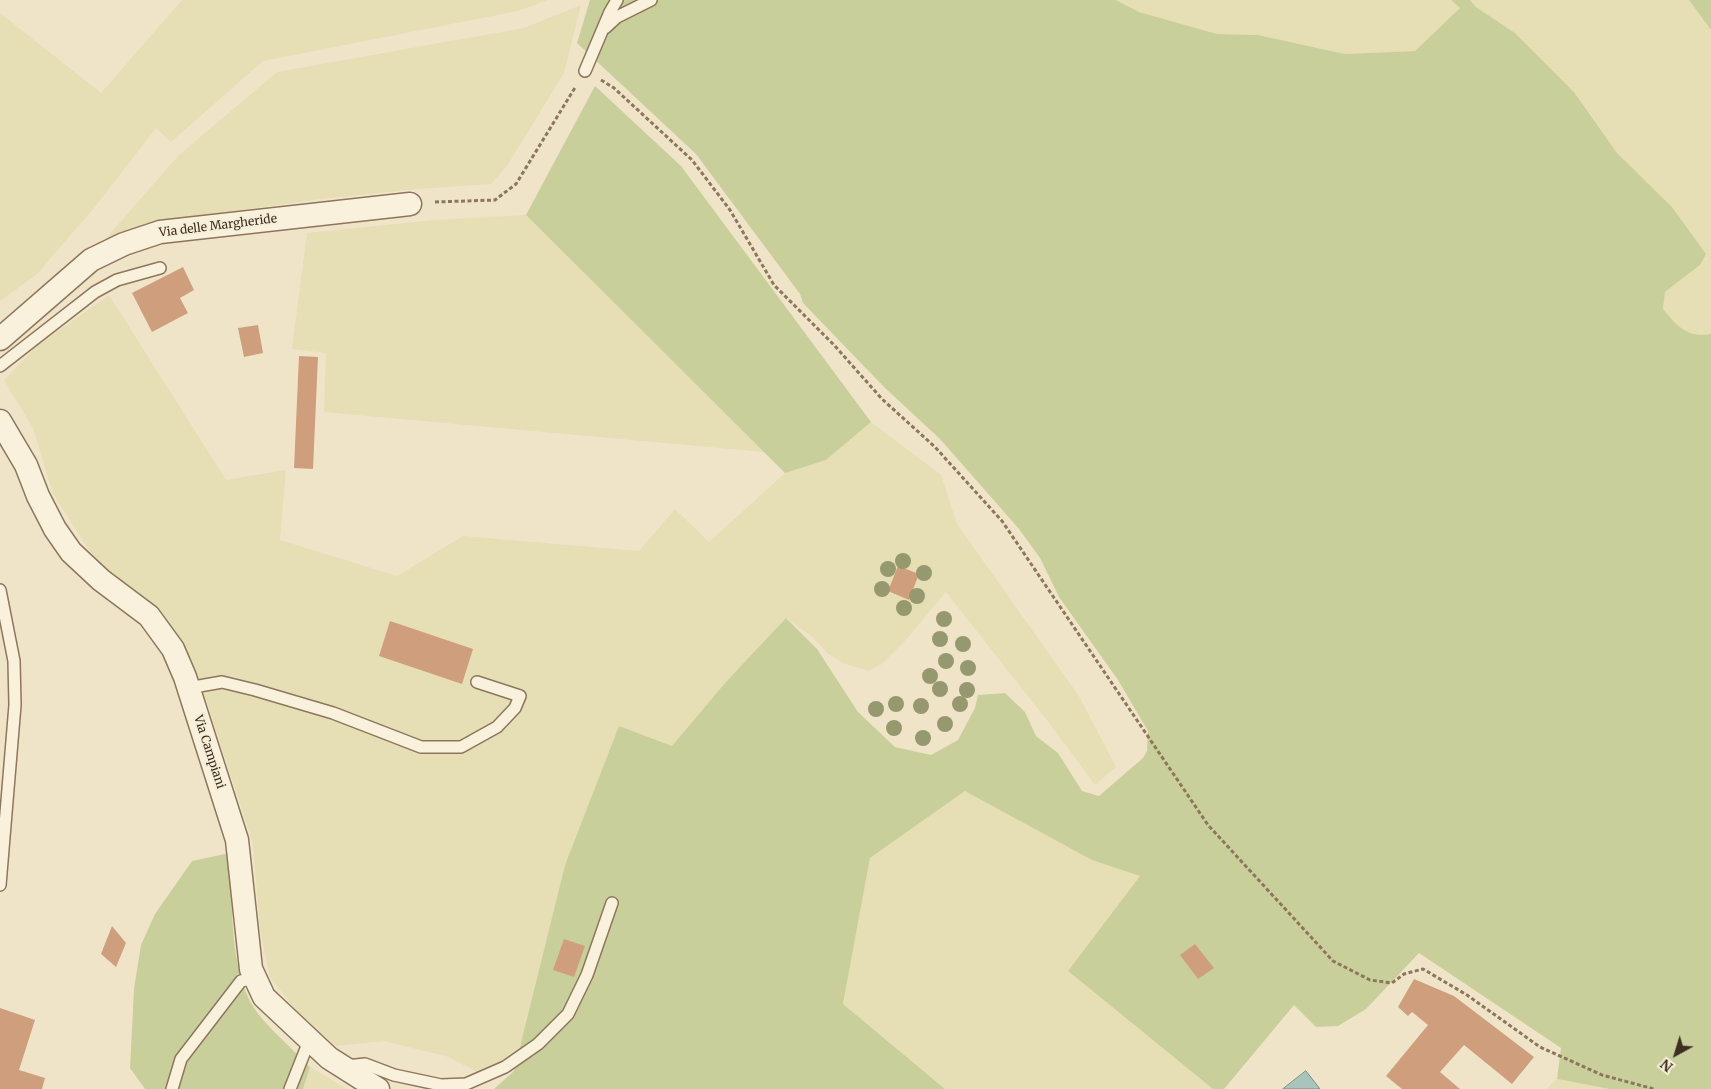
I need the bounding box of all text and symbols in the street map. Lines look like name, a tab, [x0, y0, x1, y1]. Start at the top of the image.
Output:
street label: Via delle Margheride	[158, 212, 278, 240]
street label: Via Campiani	[190, 713, 228, 791]
north arrow	[1651, 1029, 1701, 1079]
text: N	[1657, 1055, 1677, 1076]

